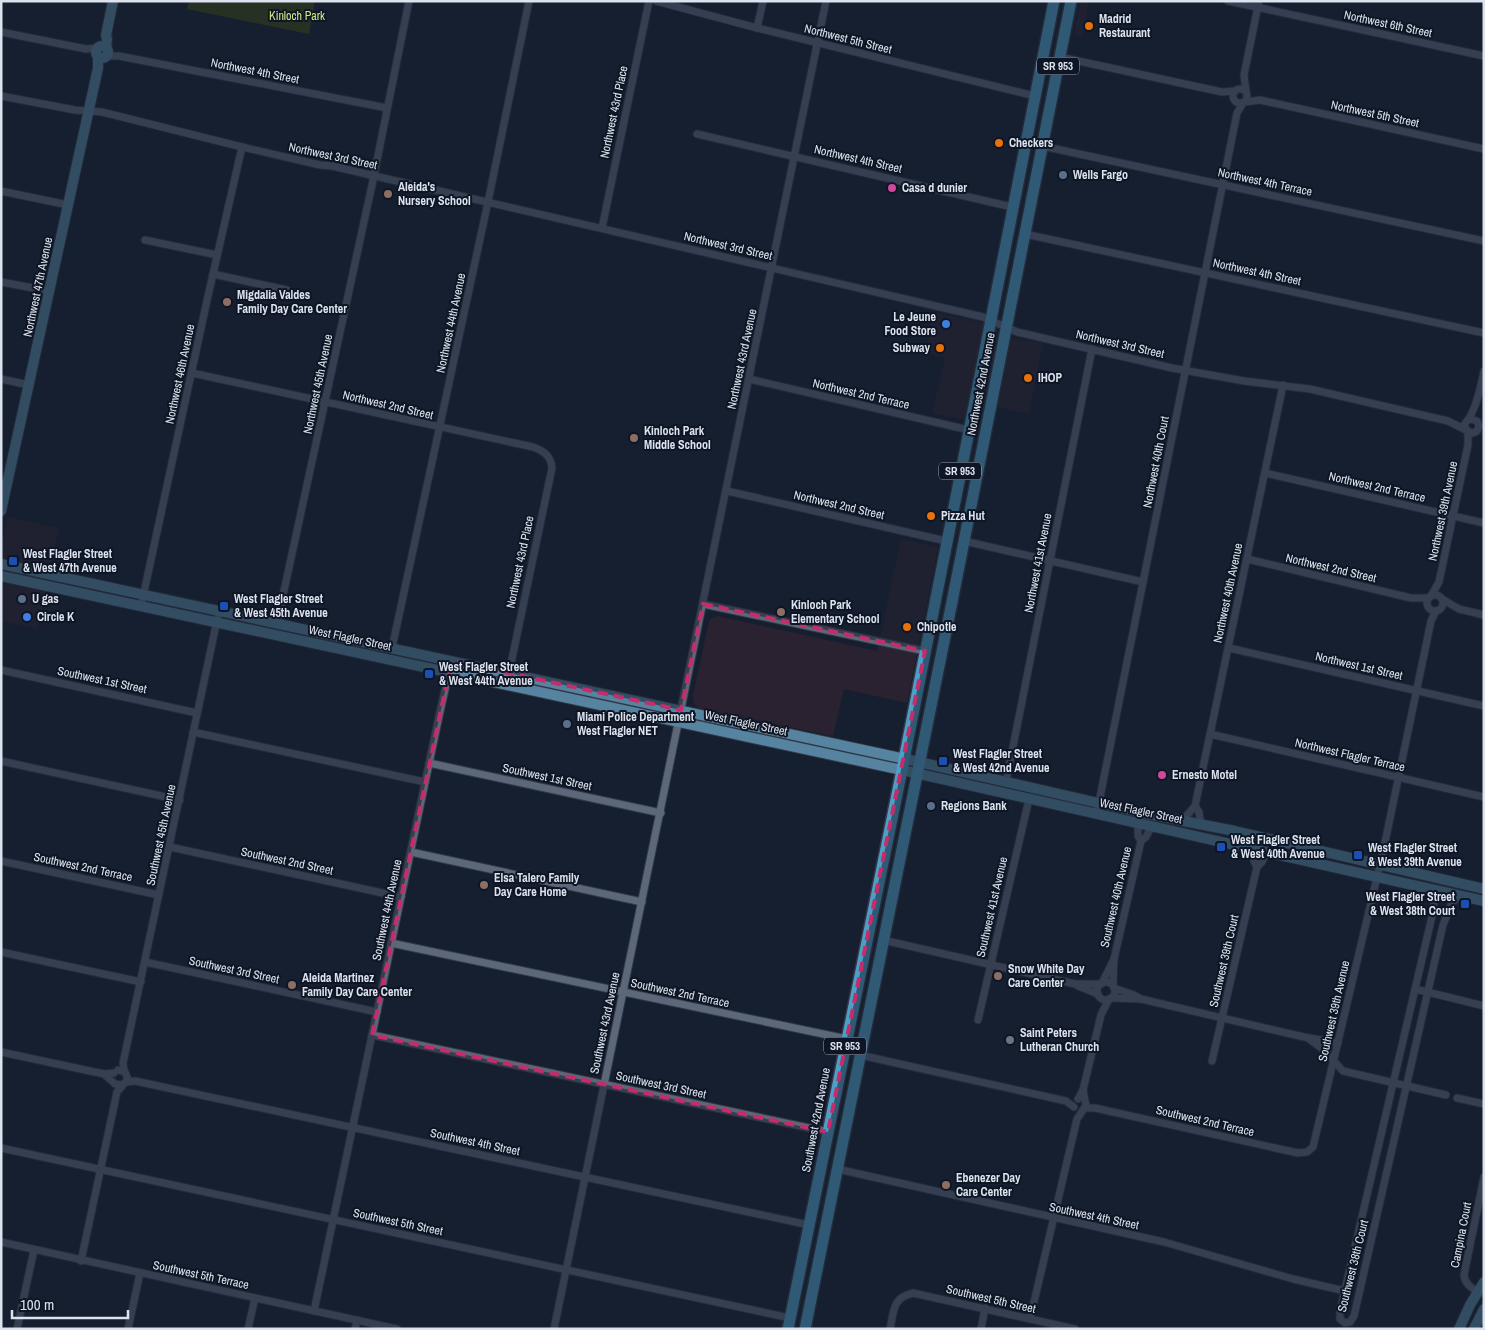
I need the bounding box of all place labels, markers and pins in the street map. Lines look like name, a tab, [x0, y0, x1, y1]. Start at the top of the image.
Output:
place label: Madrid Restaurant	[1099, 11, 1151, 41]
marker: Madrid Restaurant	[1083, 20, 1095, 32]
place label: Checkers	[1009, 135, 1054, 151]
marker: Checkers	[993, 137, 1005, 149]
place label: Wells Fargo	[1073, 167, 1128, 183]
marker: Wells Fargo	[1057, 169, 1069, 181]
place label: Aleida's Nursery School	[398, 179, 471, 209]
place label: Casa d dunier	[902, 180, 967, 196]
marker: Casa d dunier	[886, 182, 898, 194]
marker: Aleida's Nursery School	[382, 188, 394, 200]
place label: Migdalia Valdes Family Day Care Center	[237, 287, 347, 317]
marker: Migdalia Valdes Family Day Care Center	[221, 296, 233, 308]
place label: Le Jeune Food Store	[885, 309, 937, 339]
marker: Le Jeune Food Store	[940, 318, 952, 330]
place label: Subway	[893, 340, 931, 356]
marker: Subway	[934, 342, 946, 354]
place label: IHOP	[1038, 370, 1062, 386]
marker: IHOP	[1022, 372, 1034, 384]
place label: Kinloch Park Middle School	[644, 423, 711, 453]
marker: Kinloch Park Middle School	[628, 432, 640, 444]
place label: Pizza Hut	[941, 508, 985, 524]
marker: Pizza Hut	[925, 510, 937, 522]
place label: West Flagler Street & West 47th Avenue	[23, 546, 117, 576]
marker: West Flagler Street & West 47th Avenue	[7, 555, 19, 567]
place label: U gas	[32, 591, 59, 607]
place label: West Flagler Street & West 45th Avenue	[234, 591, 328, 621]
marker: U gas	[16, 593, 28, 605]
place label: Kinloch Park Elementary School	[791, 597, 880, 627]
marker: West Flagler Street & West 45th Avenue	[218, 600, 230, 612]
marker: Kinloch Park Elementary School	[775, 606, 787, 618]
place label: Circle K	[37, 609, 75, 625]
marker: Circle K	[21, 611, 33, 623]
place label: Chipotle	[917, 619, 957, 635]
marker: Chipotle	[901, 621, 913, 633]
place label: West Flagler Street & West 44th Avenue	[439, 659, 533, 689]
marker: West Flagler Street & West 44th Avenue	[423, 668, 435, 680]
place label: Miami Police Department West Flagler NET	[577, 709, 695, 739]
marker: Miami Police Department West Flagler NET	[561, 718, 573, 730]
place label: West Flagler Street & West 42nd Avenue	[953, 746, 1050, 776]
marker: West Flagler Street & West 42nd Avenue	[937, 755, 949, 767]
place label: Ernesto Motel	[1172, 767, 1237, 783]
marker: Ernesto Motel	[1156, 769, 1168, 781]
place label: Regions Bank	[941, 798, 1007, 814]
marker: Regions Bank	[925, 800, 937, 812]
place label: West Flagler Street & West 40th Avenue	[1231, 832, 1325, 862]
place label: West Flagler Street & West 39th Avenue	[1368, 840, 1462, 870]
marker: West Flagler Street & West 40th Avenue	[1215, 841, 1227, 853]
marker: West Flagler Street & West 39th Avenue	[1352, 849, 1364, 861]
place label: Elsa Talero Family Day Care Home	[494, 870, 580, 900]
marker: Elsa Talero Family Day Care Home	[478, 879, 490, 891]
place label: West Flagler Street & West 38th Court	[1366, 889, 1456, 919]
marker: West Flagler Street & West 38th Court	[1459, 898, 1471, 910]
place label: Snow White Day Care Center	[1008, 961, 1085, 991]
place label: Aleida Martinez Family Day Care Center	[302, 970, 412, 1000]
marker: Snow White Day Care Center	[992, 970, 1004, 982]
marker: Aleida Martinez Family Day Care Center	[286, 979, 298, 991]
place label: Saint Peters Lutheran Church	[1020, 1025, 1099, 1055]
marker: Saint Peters Lutheran Church	[1004, 1034, 1016, 1046]
place label: Ebenezer Day Care Center	[956, 1170, 1021, 1200]
marker: Ebenezer Day Care Center	[940, 1179, 952, 1191]

